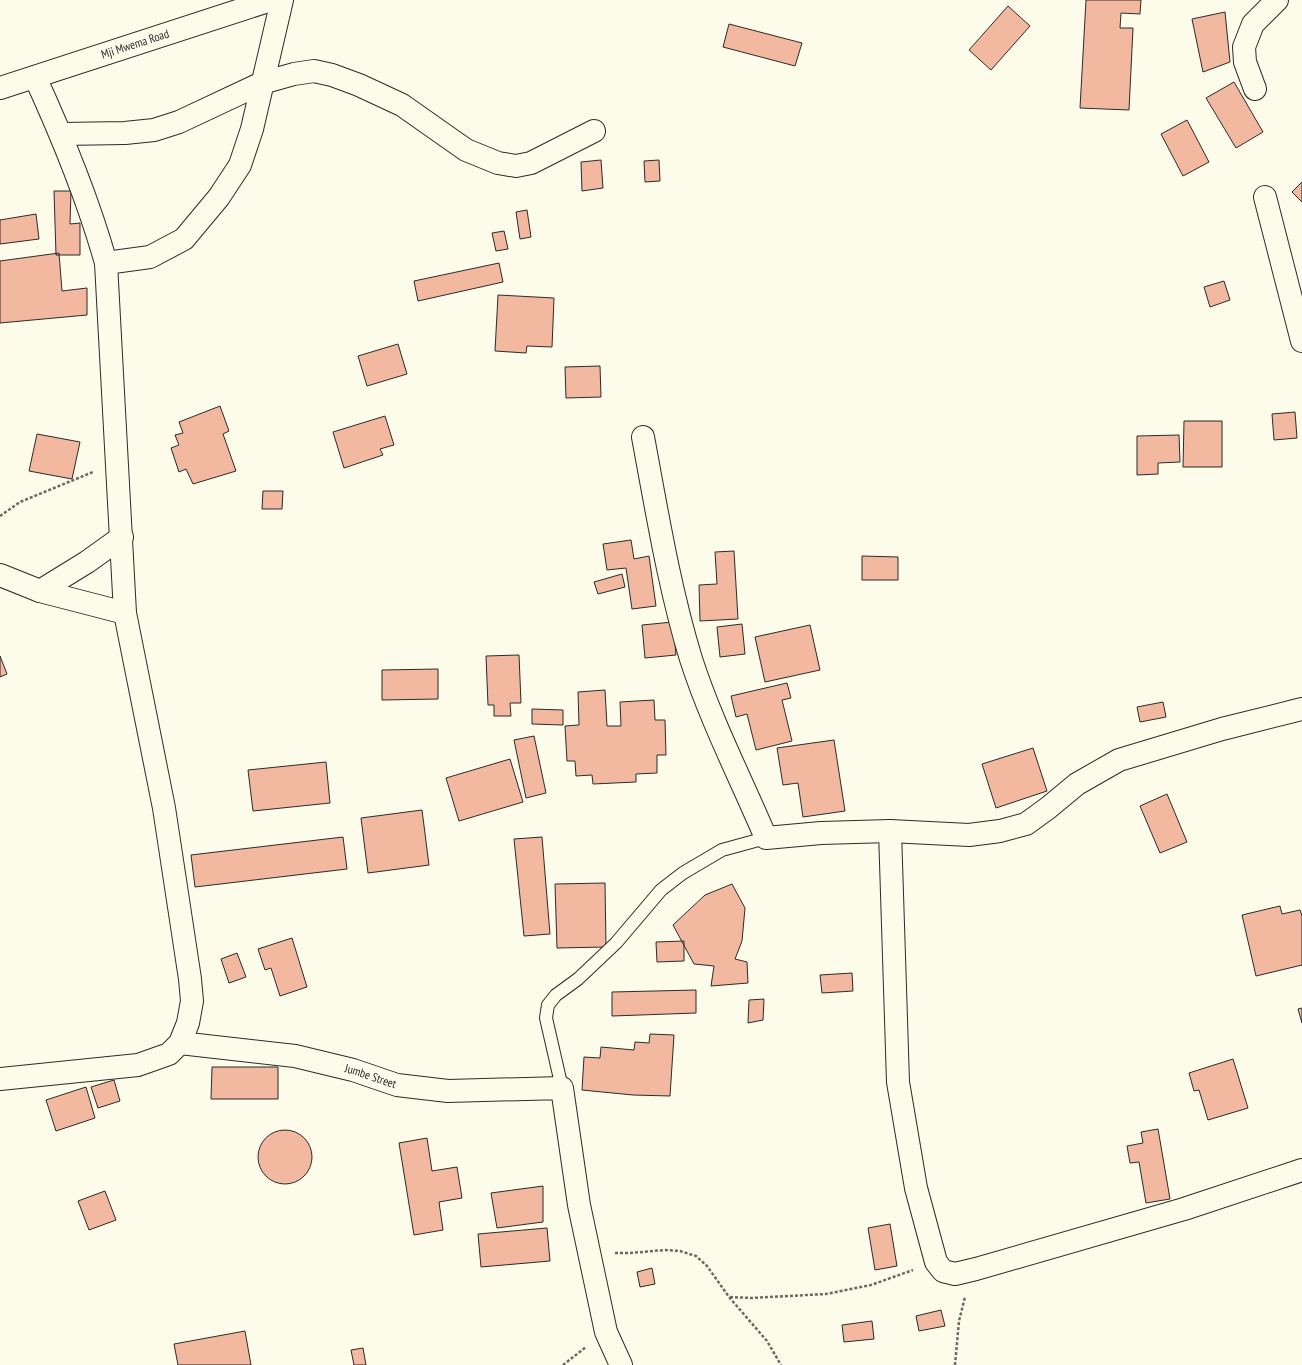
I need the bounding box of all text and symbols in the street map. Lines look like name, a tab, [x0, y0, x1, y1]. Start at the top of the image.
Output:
street label: Mji Mwema Road	[99, 26, 171, 62]
street label: Jumbe Street	[342, 1060, 399, 1091]

